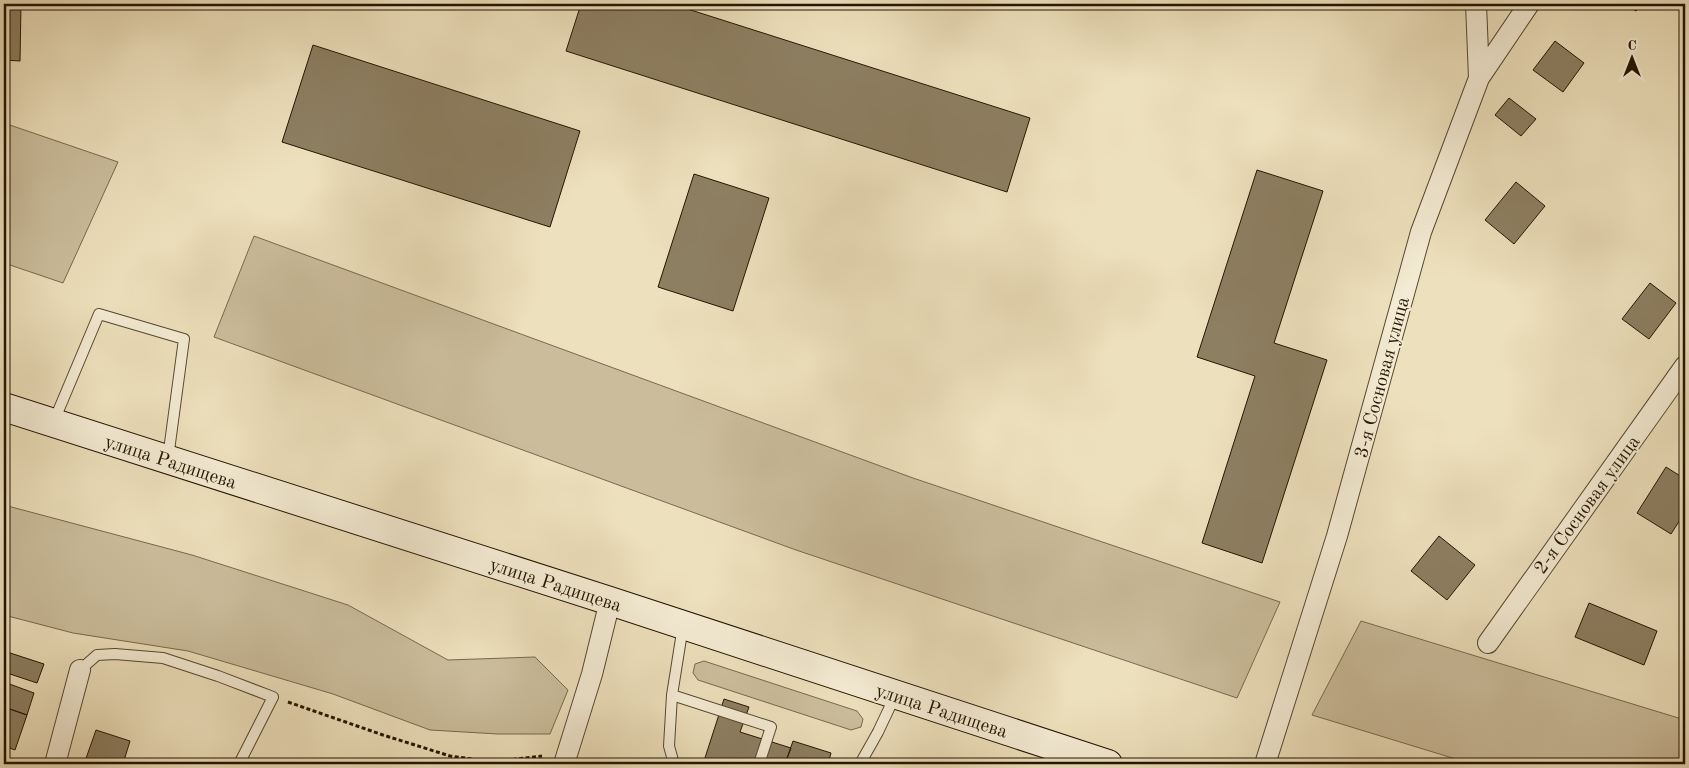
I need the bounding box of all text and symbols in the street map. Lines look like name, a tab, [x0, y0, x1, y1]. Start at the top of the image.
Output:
north arrow	[1606, 32, 1656, 82]
text: С	[1627, 39, 1637, 53]
street label: 3-я Сосновая улица	[1353, 295, 1414, 460]
street label: 2-я Сосновая улица	[1532, 432, 1645, 578]
street label: улица Радищева	[102, 433, 239, 494]
street label: улица Радищева	[487, 556, 624, 617]
street label: улица Радищева	[873, 682, 1010, 743]

